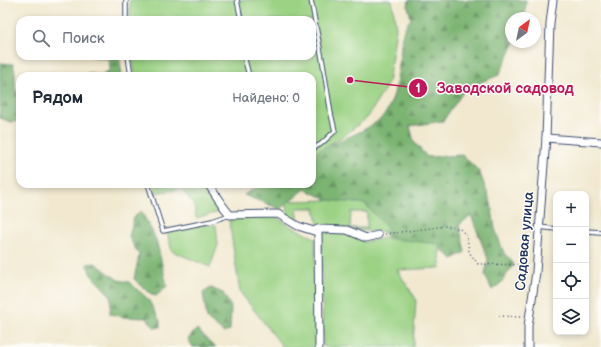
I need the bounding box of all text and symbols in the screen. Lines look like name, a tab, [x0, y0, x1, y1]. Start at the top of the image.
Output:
north arrow	[505, 12, 541, 48]
search box	[16, 16, 316, 60]
icon: search	[30, 27, 52, 49]
text: Поиск	[62, 29, 105, 48]
callout: Заводской садовод	[408, 74, 581, 101]
text: Заводской садовод	[436, 79, 574, 98]
text: 1	[415, 81, 421, 96]
text: Рядом	[32, 88, 83, 108]
text: Найдено: 0	[232, 90, 300, 106]
street label: Садовая улица	[512, 190, 537, 291]
map controls	[553, 191, 589, 335]
button: +	[553, 191, 589, 227]
button: −	[553, 227, 589, 263]
button: locate	[553, 263, 589, 299]
button: layers	[553, 299, 589, 335]

